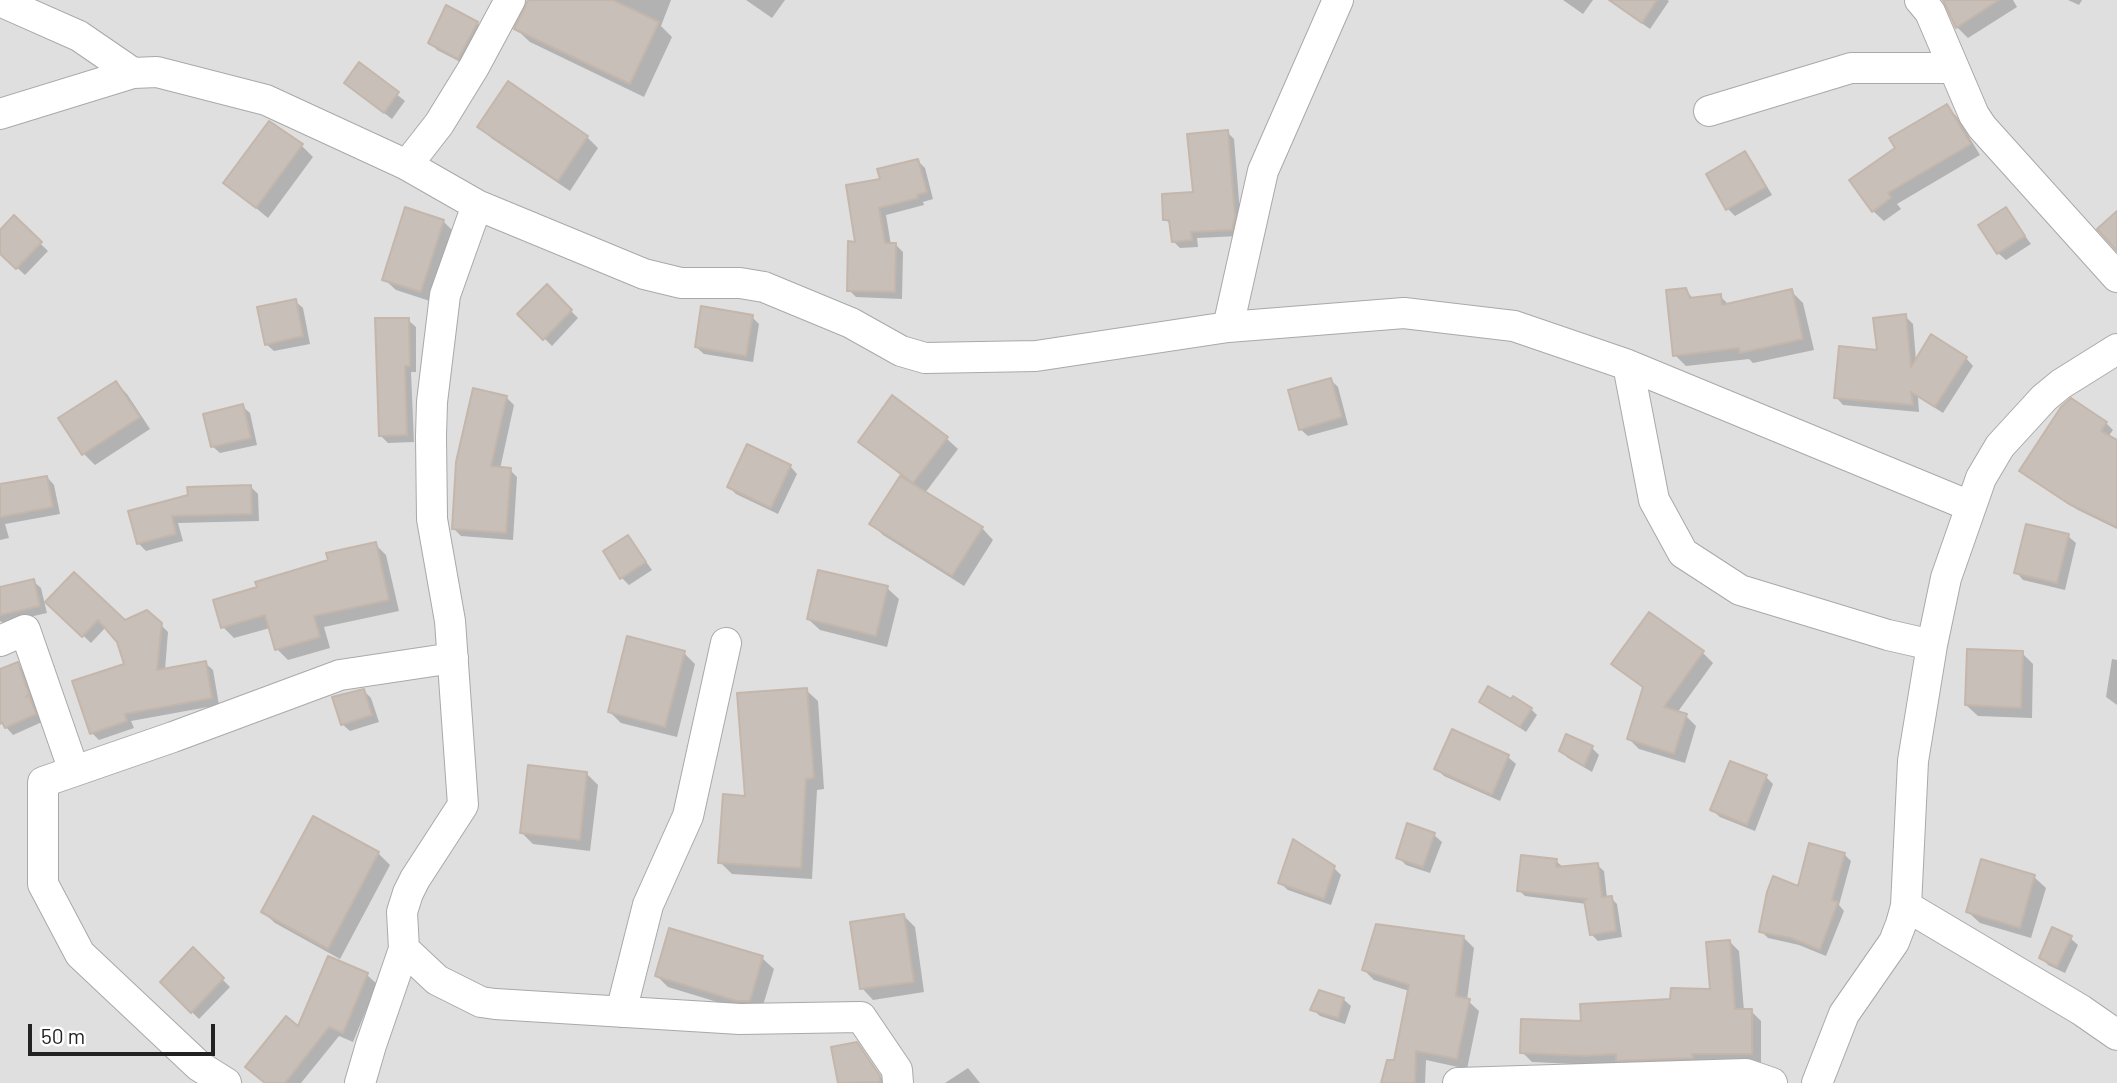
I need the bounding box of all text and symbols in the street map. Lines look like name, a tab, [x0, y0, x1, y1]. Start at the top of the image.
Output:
scale bar	[32, 1010, 219, 1054]
text: 50 m	[41, 1023, 85, 1048]

